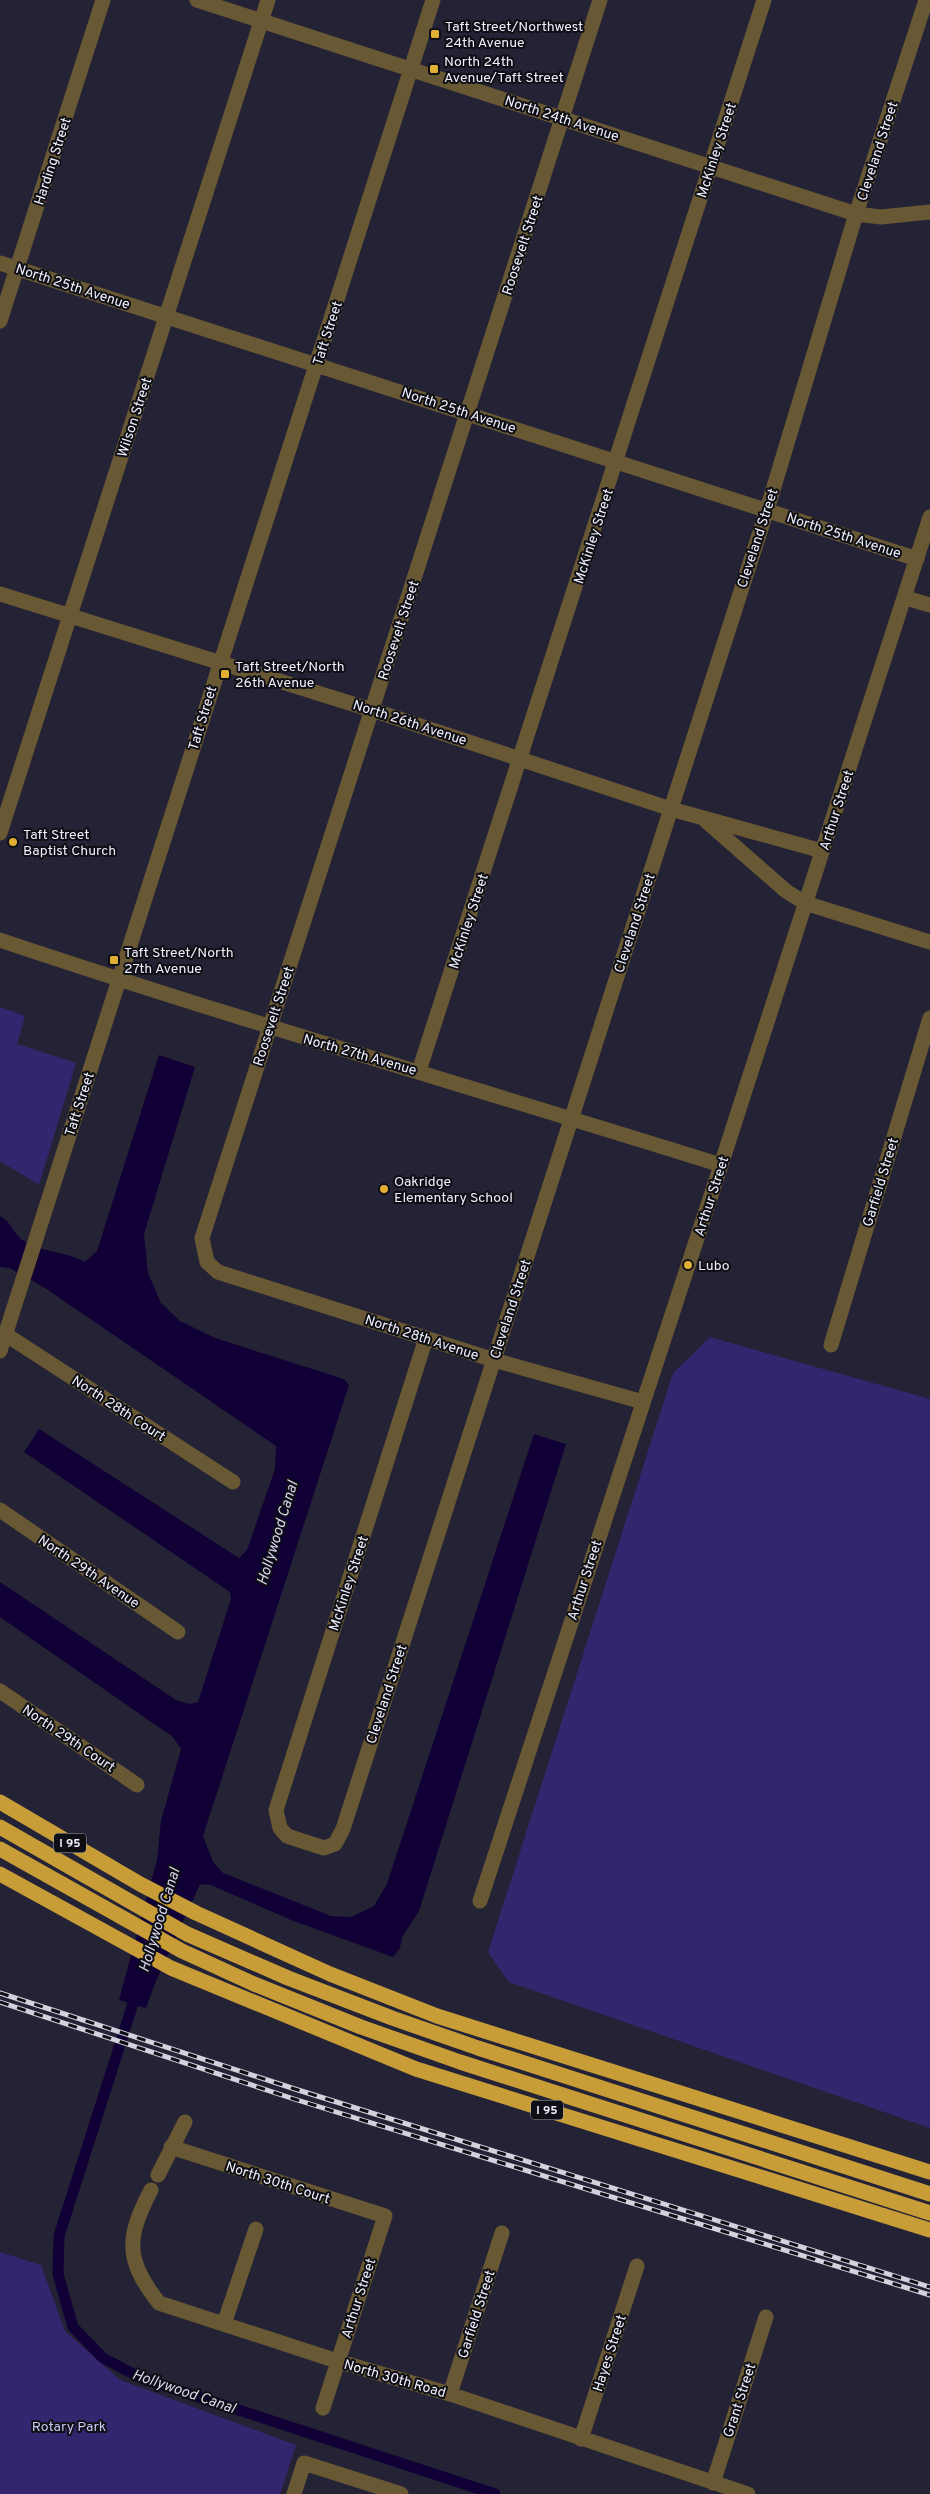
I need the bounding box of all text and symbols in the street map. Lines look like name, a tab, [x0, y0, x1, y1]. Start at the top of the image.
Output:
place label: Taft Street/Northwest 24th Avenue	[445, 19, 583, 52]
marker: Taft Street/Northwest 24th Avenue	[429, 28, 441, 40]
place label: North 24th Avenue/Taft Street	[444, 54, 564, 87]
marker: North 24th Avenue/Taft Street	[428, 63, 440, 75]
street label: North 24th Avenue	[502, 93, 621, 146]
street label: Cleveland Street	[854, 100, 903, 203]
street label: McKinley Street	[694, 101, 741, 200]
street label: Harding Street	[31, 115, 76, 207]
street label: Roosevelt Street	[499, 193, 548, 297]
street label: North 25th Avenue	[13, 261, 132, 314]
street label: Taft Street	[310, 299, 347, 368]
street label: Wilson Street	[115, 375, 156, 459]
street label: North 25th Avenue	[399, 385, 518, 438]
street label: McKinley Street	[571, 487, 618, 586]
street label: Cleveland Street	[734, 487, 783, 590]
street label: North 25th Avenue	[784, 510, 903, 563]
street label: Roosevelt Street	[375, 578, 424, 682]
place label: Taft Street/North 26th Avenue	[235, 659, 345, 692]
marker: Taft Street/North 26th Avenue	[219, 668, 231, 680]
street label: Taft Street	[186, 684, 221, 753]
street label: North 26th Avenue	[350, 697, 469, 750]
street label: Arthur Street	[816, 768, 858, 853]
place label: Taft Street Baptist Church	[23, 827, 116, 860]
marker: Taft Street Baptist Church	[7, 836, 19, 848]
street label: McKinley Street	[446, 872, 493, 971]
street label: Cleveland Street	[611, 872, 660, 975]
place label: Taft Street/North 27th Avenue	[124, 945, 234, 978]
marker: Taft Street/North 27th Avenue	[108, 954, 120, 966]
street label: Roosevelt Street	[250, 964, 299, 1068]
street label: North 27th Avenue	[301, 1031, 418, 1080]
street label: Taft Street	[62, 1070, 99, 1139]
street label: Garfield Street	[860, 1136, 903, 1229]
street label: Arthur Street	[691, 1154, 733, 1239]
place label: Oakridge Elementary School	[394, 1174, 513, 1207]
marker: Oakridge Elementary School	[378, 1183, 390, 1195]
street label: Cleveland Street	[487, 1258, 536, 1361]
place label: Lubo	[698, 1258, 730, 1275]
marker: Lubo	[682, 1259, 694, 1271]
street label: North 28th Avenue	[362, 1312, 481, 1365]
street label: North 28th Court	[68, 1373, 168, 1446]
water label: Hollywood Canal	[254, 1478, 304, 1588]
street label: North 29th Avenue	[34, 1532, 142, 1613]
street label: McKinley Street	[326, 1534, 373, 1633]
street label: Arthur Street	[564, 1538, 606, 1623]
street label: Cleveland Street	[363, 1643, 412, 1746]
street label: North 29th Court	[18, 1702, 118, 1777]
road number: I 95	[54, 1834, 86, 1852]
water label: Hollywood Canal	[136, 1865, 186, 1975]
road number: I 95	[531, 2100, 563, 2120]
street label: North 30th Court	[223, 2159, 332, 2208]
street label: Arthur Street	[338, 2256, 380, 2341]
street label: Garfield Street	[455, 2268, 500, 2361]
street label: Hayes Street	[590, 2313, 631, 2394]
street label: North 30th Road	[342, 2357, 448, 2402]
street label: Grant Street	[720, 2361, 760, 2440]
water label: Hollywood Canal	[129, 2366, 239, 2419]
park label: Rotary Park	[32, 2419, 106, 2436]

